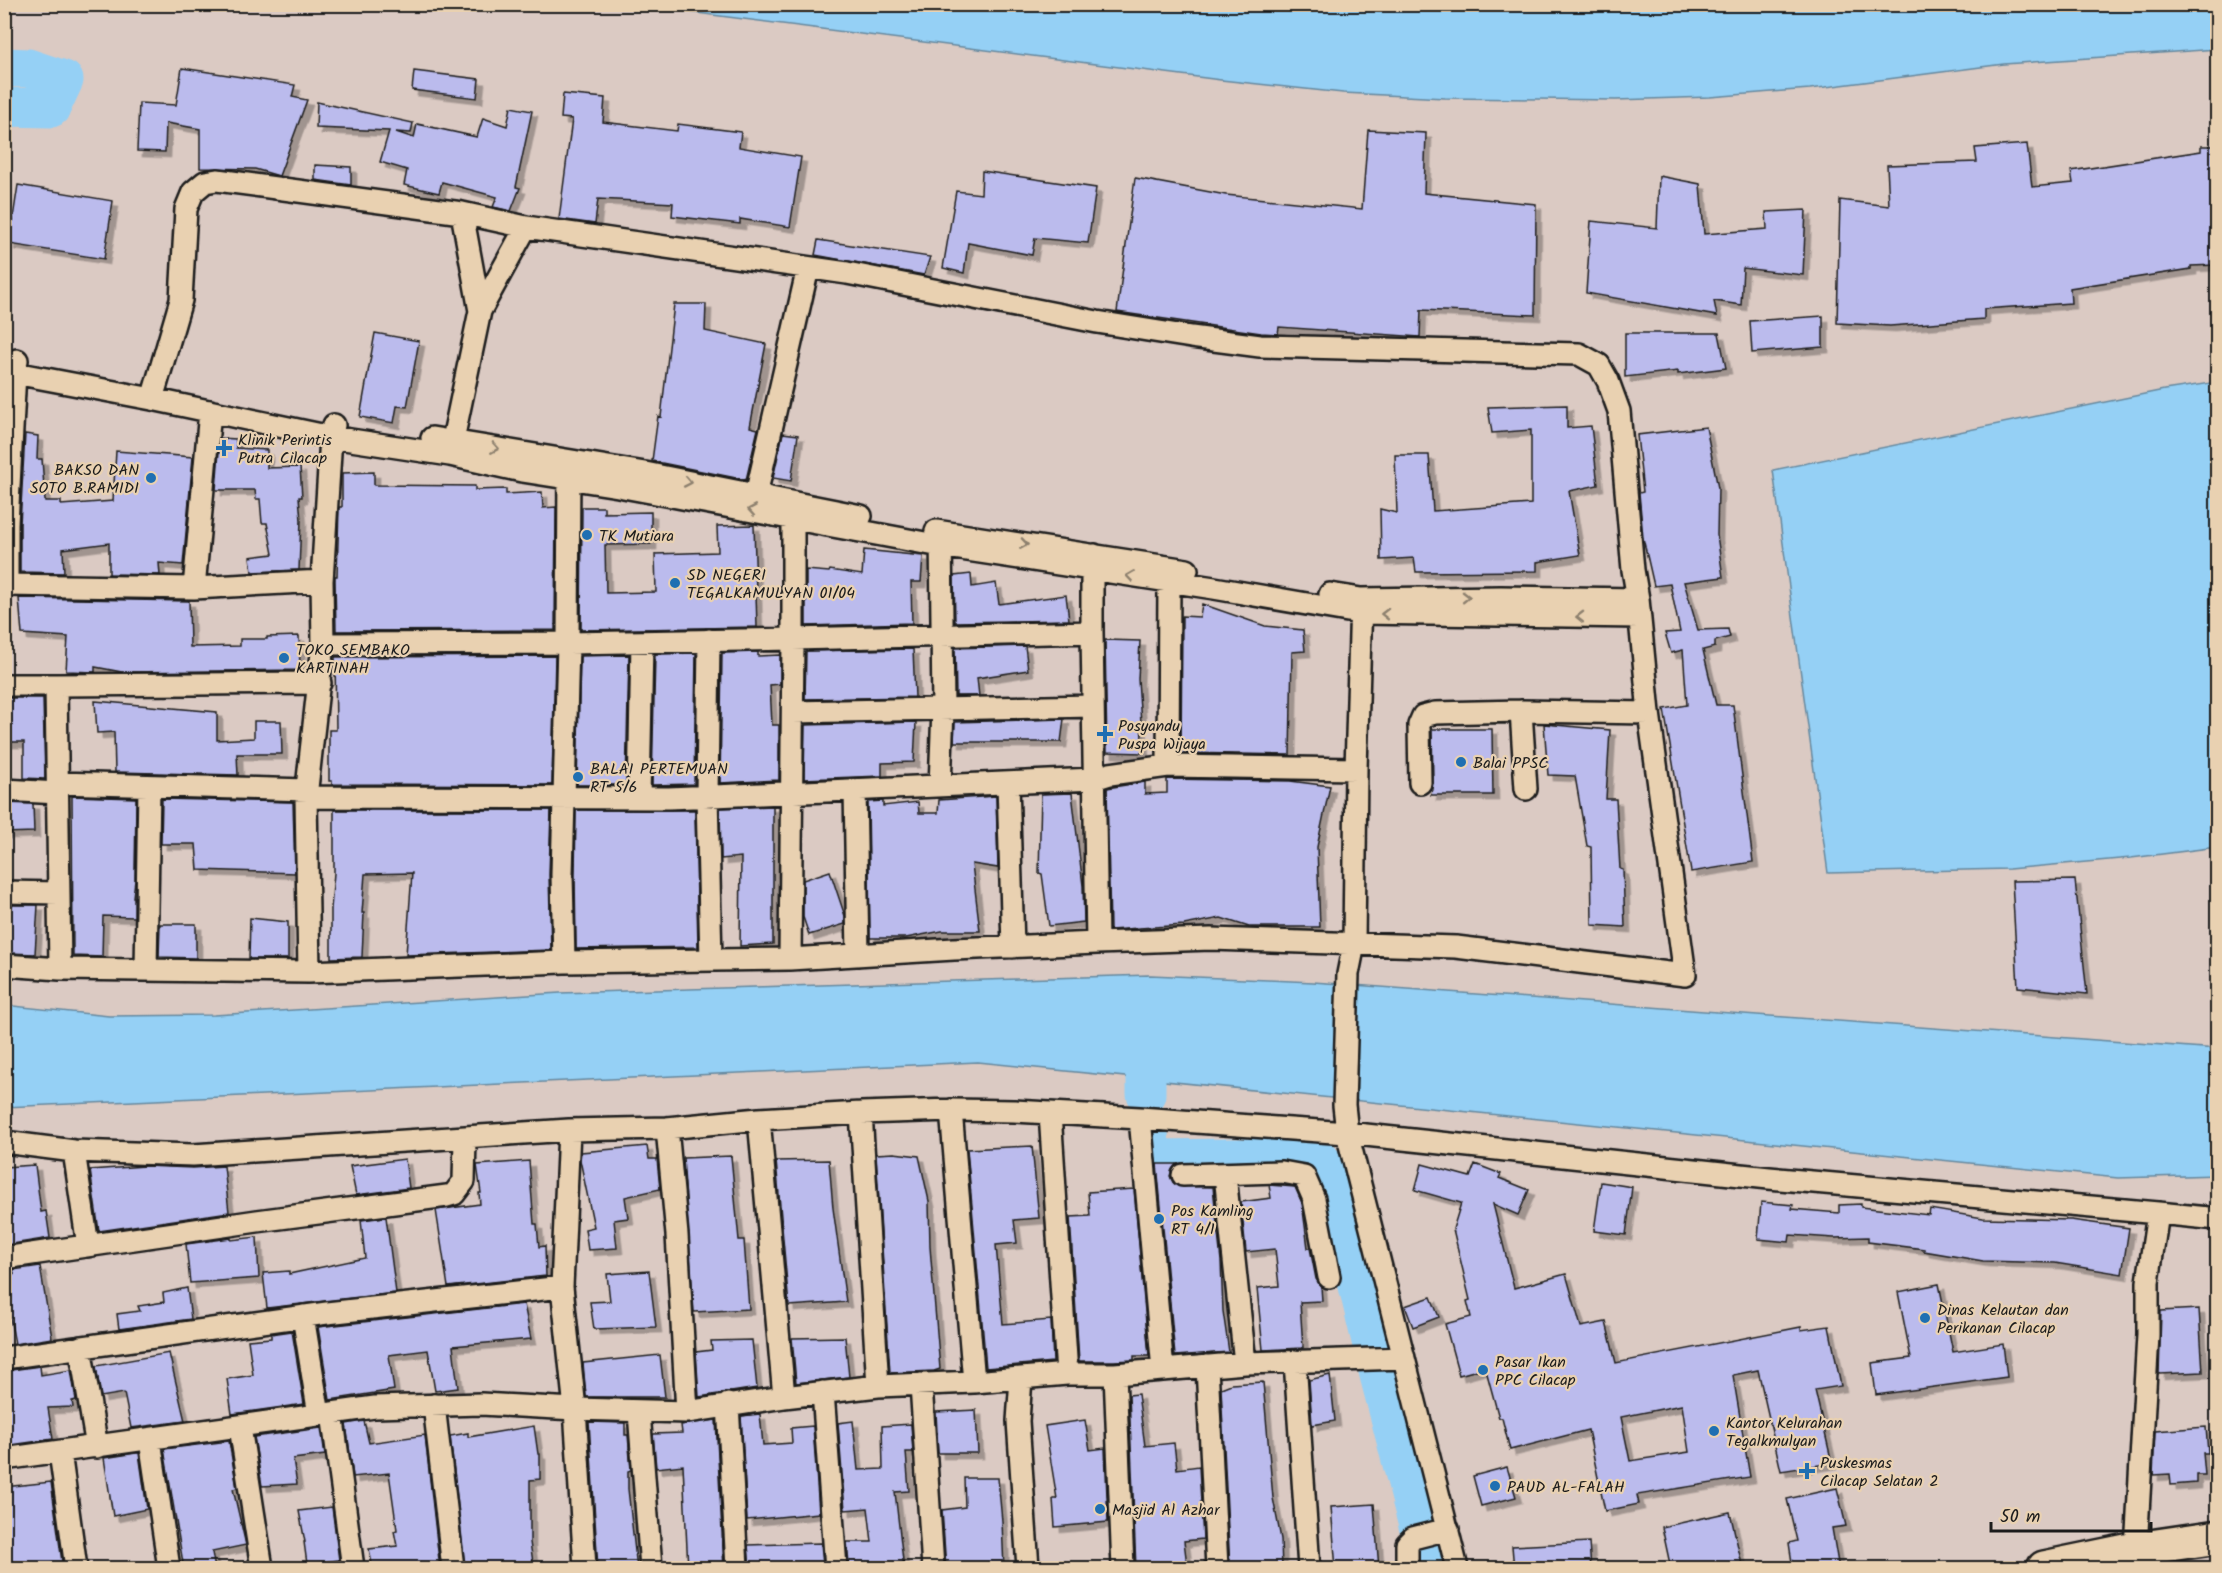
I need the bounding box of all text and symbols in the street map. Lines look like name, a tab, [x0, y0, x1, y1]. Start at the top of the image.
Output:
place label: Klinik Perintis Putra Cilacap	[238, 428, 332, 471]
marker: Klinik Perintis Putra Cilacap	[215, 439, 233, 457]
one-way arrow	[491, 442, 500, 454]
place label: BAKSO DAN SOTO B.RAMIDI	[30, 458, 139, 501]
marker: BAKSO DAN SOTO B.RAMIDI	[144, 471, 158, 485]
one-way arrow	[682, 475, 692, 488]
one-way arrow	[747, 504, 757, 517]
place label: TK Mutiara	[599, 524, 674, 549]
marker: TK Mutiara	[580, 528, 594, 542]
one-way arrow	[1019, 538, 1028, 550]
place label: SD NEGERI TEGALKAMULYAN 01/04	[687, 563, 855, 606]
one-way arrow	[1126, 570, 1135, 582]
marker: SD NEGERI TEGALKAMULYAN 01/04	[668, 576, 682, 590]
one-way arrow	[1462, 591, 1471, 603]
one-way arrow	[1381, 608, 1390, 620]
one-way arrow	[1576, 610, 1585, 623]
place label: TOKO SEMBAKO KARTINAH	[296, 638, 410, 681]
marker: TOKO SEMBAKO KARTINAH	[277, 651, 291, 665]
place label: Posyandu Puspa Wijaya	[1118, 714, 1206, 757]
marker: Posyandu Puspa Wijaya	[1096, 725, 1114, 743]
place label: Balai PPSC	[1473, 751, 1548, 776]
marker: Balai PPSC	[1454, 755, 1468, 769]
place label: BALAI PERTEMUAN RT 5/6	[590, 757, 728, 800]
marker: BALAI PERTEMUAN RT 5/6	[571, 770, 585, 784]
place label: Pos Kamling RT 4/1	[1171, 1199, 1254, 1242]
marker: Pos Kamling RT 4/1	[1152, 1212, 1166, 1226]
place label: Dinas Kelautan dan Perikanan Cilacap	[1937, 1298, 2069, 1341]
marker: Dinas Kelautan dan Perikanan Cilacap	[1918, 1311, 1932, 1325]
place label: Pasar Ikan PPC Cilacap	[1495, 1350, 1576, 1393]
marker: Pasar Ikan PPC Cilacap	[1476, 1363, 1490, 1377]
place label: Kantor Kelurahan Tegalkmulyan	[1726, 1411, 1842, 1454]
marker: Kantor Kelurahan Tegalkmulyan	[1707, 1424, 1721, 1438]
place label: Puskesmas Cilacap Selatan 2	[1820, 1451, 1939, 1494]
marker: Puskesmas Cilacap Selatan 2	[1798, 1462, 1816, 1480]
place label: PAUD AL-FALAH	[1507, 1475, 1625, 1500]
marker: PAUD AL-FALAH	[1488, 1479, 1502, 1493]
scale bar	[1991, 1495, 2152, 1533]
place label: Masjid Al Azhar	[1112, 1498, 1221, 1523]
marker: Masjid Al Azhar	[1093, 1502, 1107, 1516]
text: 50 m	[2000, 1503, 2040, 1532]

